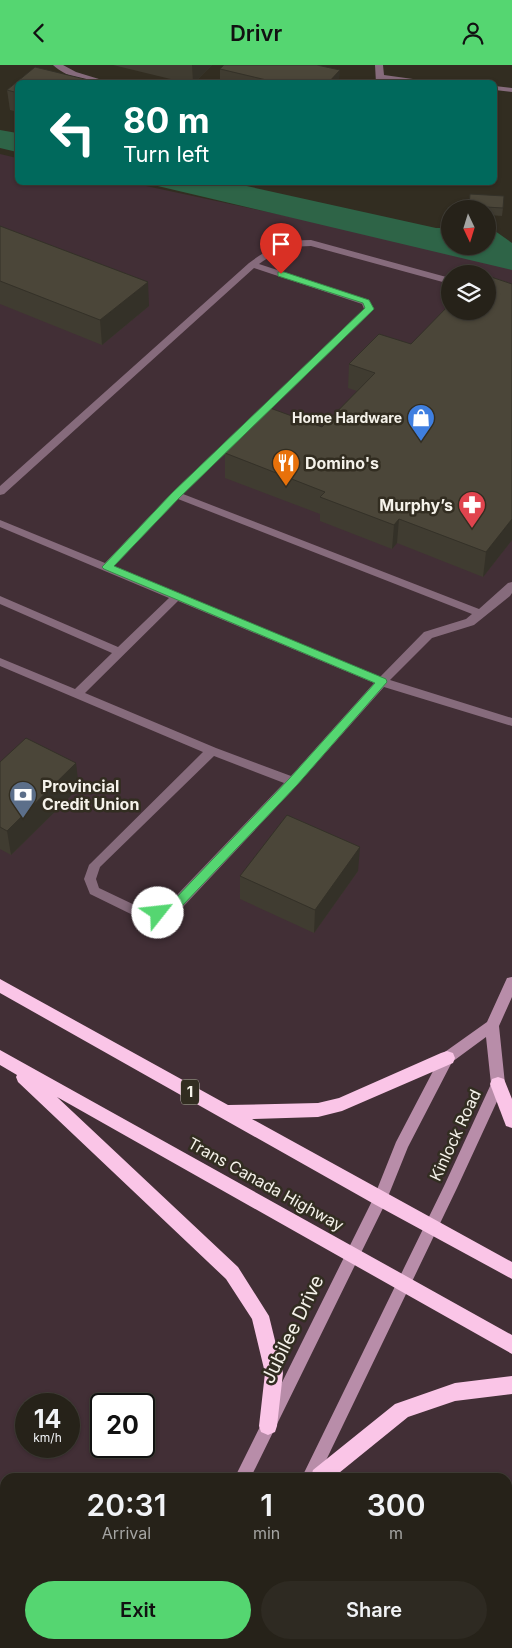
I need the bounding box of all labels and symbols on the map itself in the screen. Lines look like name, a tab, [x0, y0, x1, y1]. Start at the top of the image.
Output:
north arrow	[441, 200, 496, 255]
pin	[260, 223, 302, 274]
shop icon: Home Hardware	[406, 403, 436, 442]
place label: Home Hardware	[292, 409, 402, 426]
restaurant icon: Domino's	[271, 448, 301, 487]
place label: Domino's	[305, 453, 379, 473]
pharmacy icon: Murphy’s	[457, 490, 487, 529]
place label: Murphy’s	[379, 495, 453, 515]
place label: Provincial Credit Union	[42, 776, 139, 814]
bank icon: Provincial Credit Union	[8, 780, 38, 819]
position arrow	[131, 886, 183, 938]
road number: 1	[181, 1079, 199, 1105]
street label: Kinlock Road	[425, 1086, 485, 1184]
street label: Trans Canada Highway	[185, 1133, 347, 1235]
street label: Jubilee Drive	[256, 1271, 329, 1387]
speed limit sign: 20	[90, 1393, 155, 1458]

